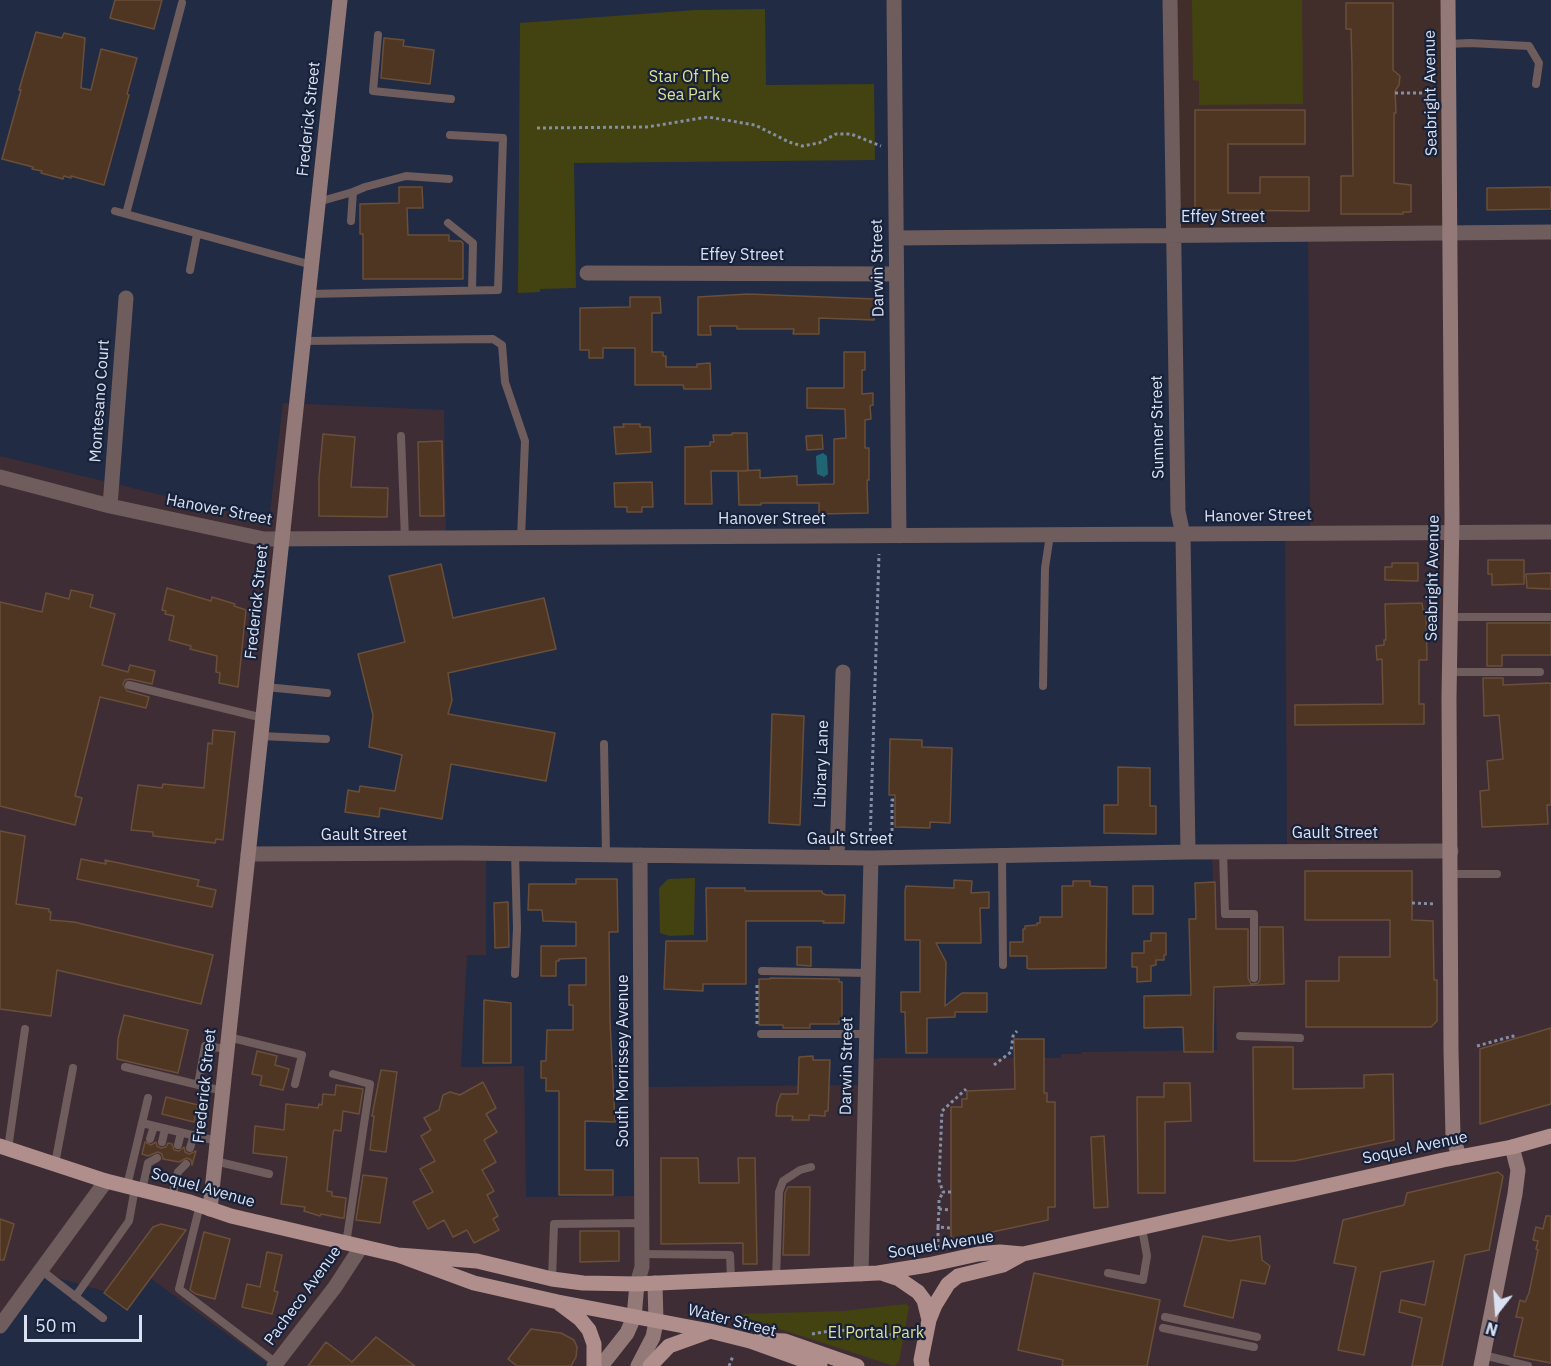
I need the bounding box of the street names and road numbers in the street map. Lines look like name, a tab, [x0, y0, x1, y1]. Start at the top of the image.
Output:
street label: Seabright Avenue	[1420, 30, 1442, 156]
street label: Frederick Street	[293, 61, 325, 177]
street label: Effey Street	[1181, 207, 1265, 227]
street label: Darwin Street	[868, 219, 888, 317]
street label: Effey Street	[700, 245, 784, 265]
street label: Montesano Court	[86, 339, 114, 463]
street label: Sumner Street	[1147, 375, 1169, 479]
street label: Hanover Street	[164, 490, 274, 530]
street label: Hanover Street	[1204, 505, 1312, 527]
street label: Hanover Street	[718, 509, 826, 529]
street label: Seabright Avenue	[1422, 515, 1444, 641]
street label: Frederick Street	[241, 544, 273, 660]
street label: Library Lane	[811, 720, 833, 808]
street label: Gault Street	[1292, 823, 1378, 843]
street label: Gault Street	[321, 825, 407, 845]
street label: Gault Street	[807, 829, 893, 849]
street label: South Morrissey Avenue	[613, 975, 633, 1147]
street label: Darwin Street	[837, 1017, 857, 1115]
street label: Frederick Street	[189, 1028, 221, 1144]
street label: Soquel Avenue	[1361, 1127, 1469, 1169]
street label: Soquel Avenue	[149, 1164, 257, 1212]
street label: Soquel Avenue	[887, 1227, 995, 1263]
street label: Pacheco Avenue	[261, 1243, 345, 1349]
street label: Water Street	[686, 1301, 778, 1341]

